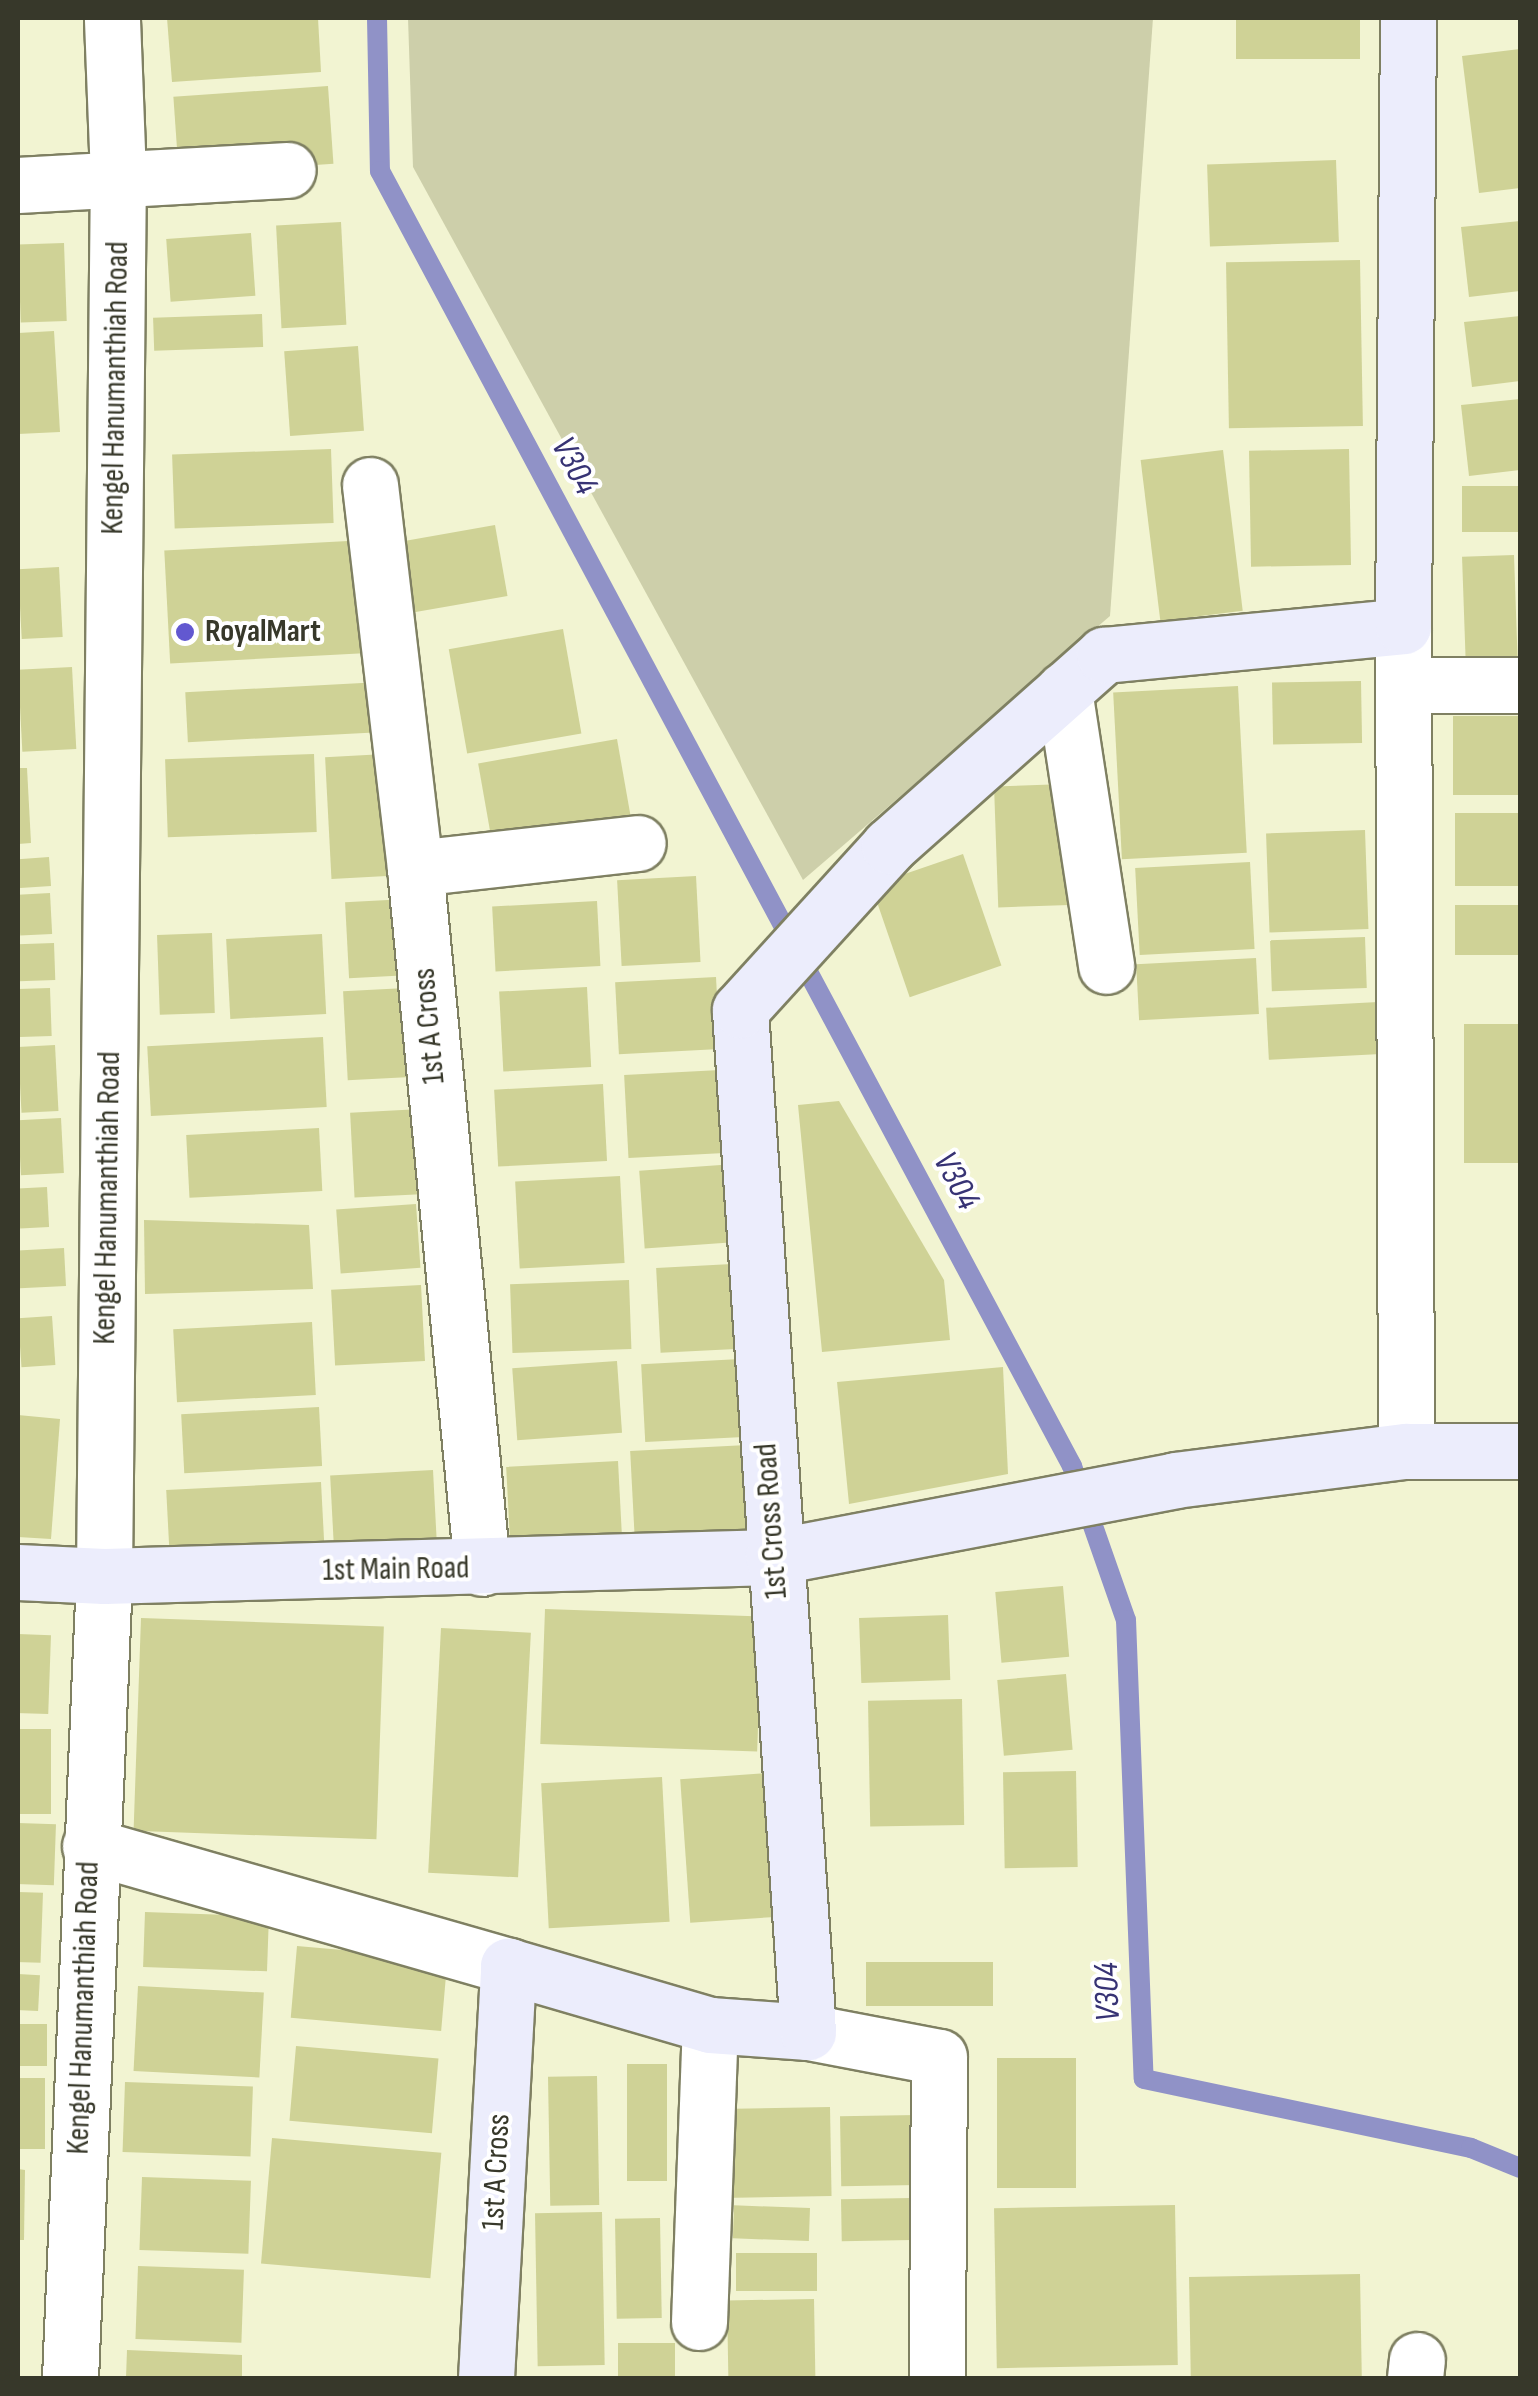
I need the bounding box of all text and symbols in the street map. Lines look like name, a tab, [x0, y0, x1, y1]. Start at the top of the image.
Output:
street label: Kengel Hanumanthiah Road	[94, 241, 138, 535]
water label: V304	[542, 430, 606, 502]
place label: RoyalMart	[205, 613, 321, 651]
marker: RoyalMart	[174, 621, 196, 643]
street label: 1st A Cross	[406, 966, 454, 1086]
street label: Kengel Hanumanthiah Road	[86, 1051, 130, 1345]
water label: V304	[924, 1145, 988, 1217]
street label: 1st Cross Road	[747, 1442, 797, 1600]
street label: 1st Main Road	[322, 1550, 470, 1590]
street label: Kengel Hanumanthiah Road	[60, 1861, 108, 2155]
water label: V304	[1086, 1962, 1130, 2022]
street label: 1st A Cross	[475, 2113, 519, 2231]

